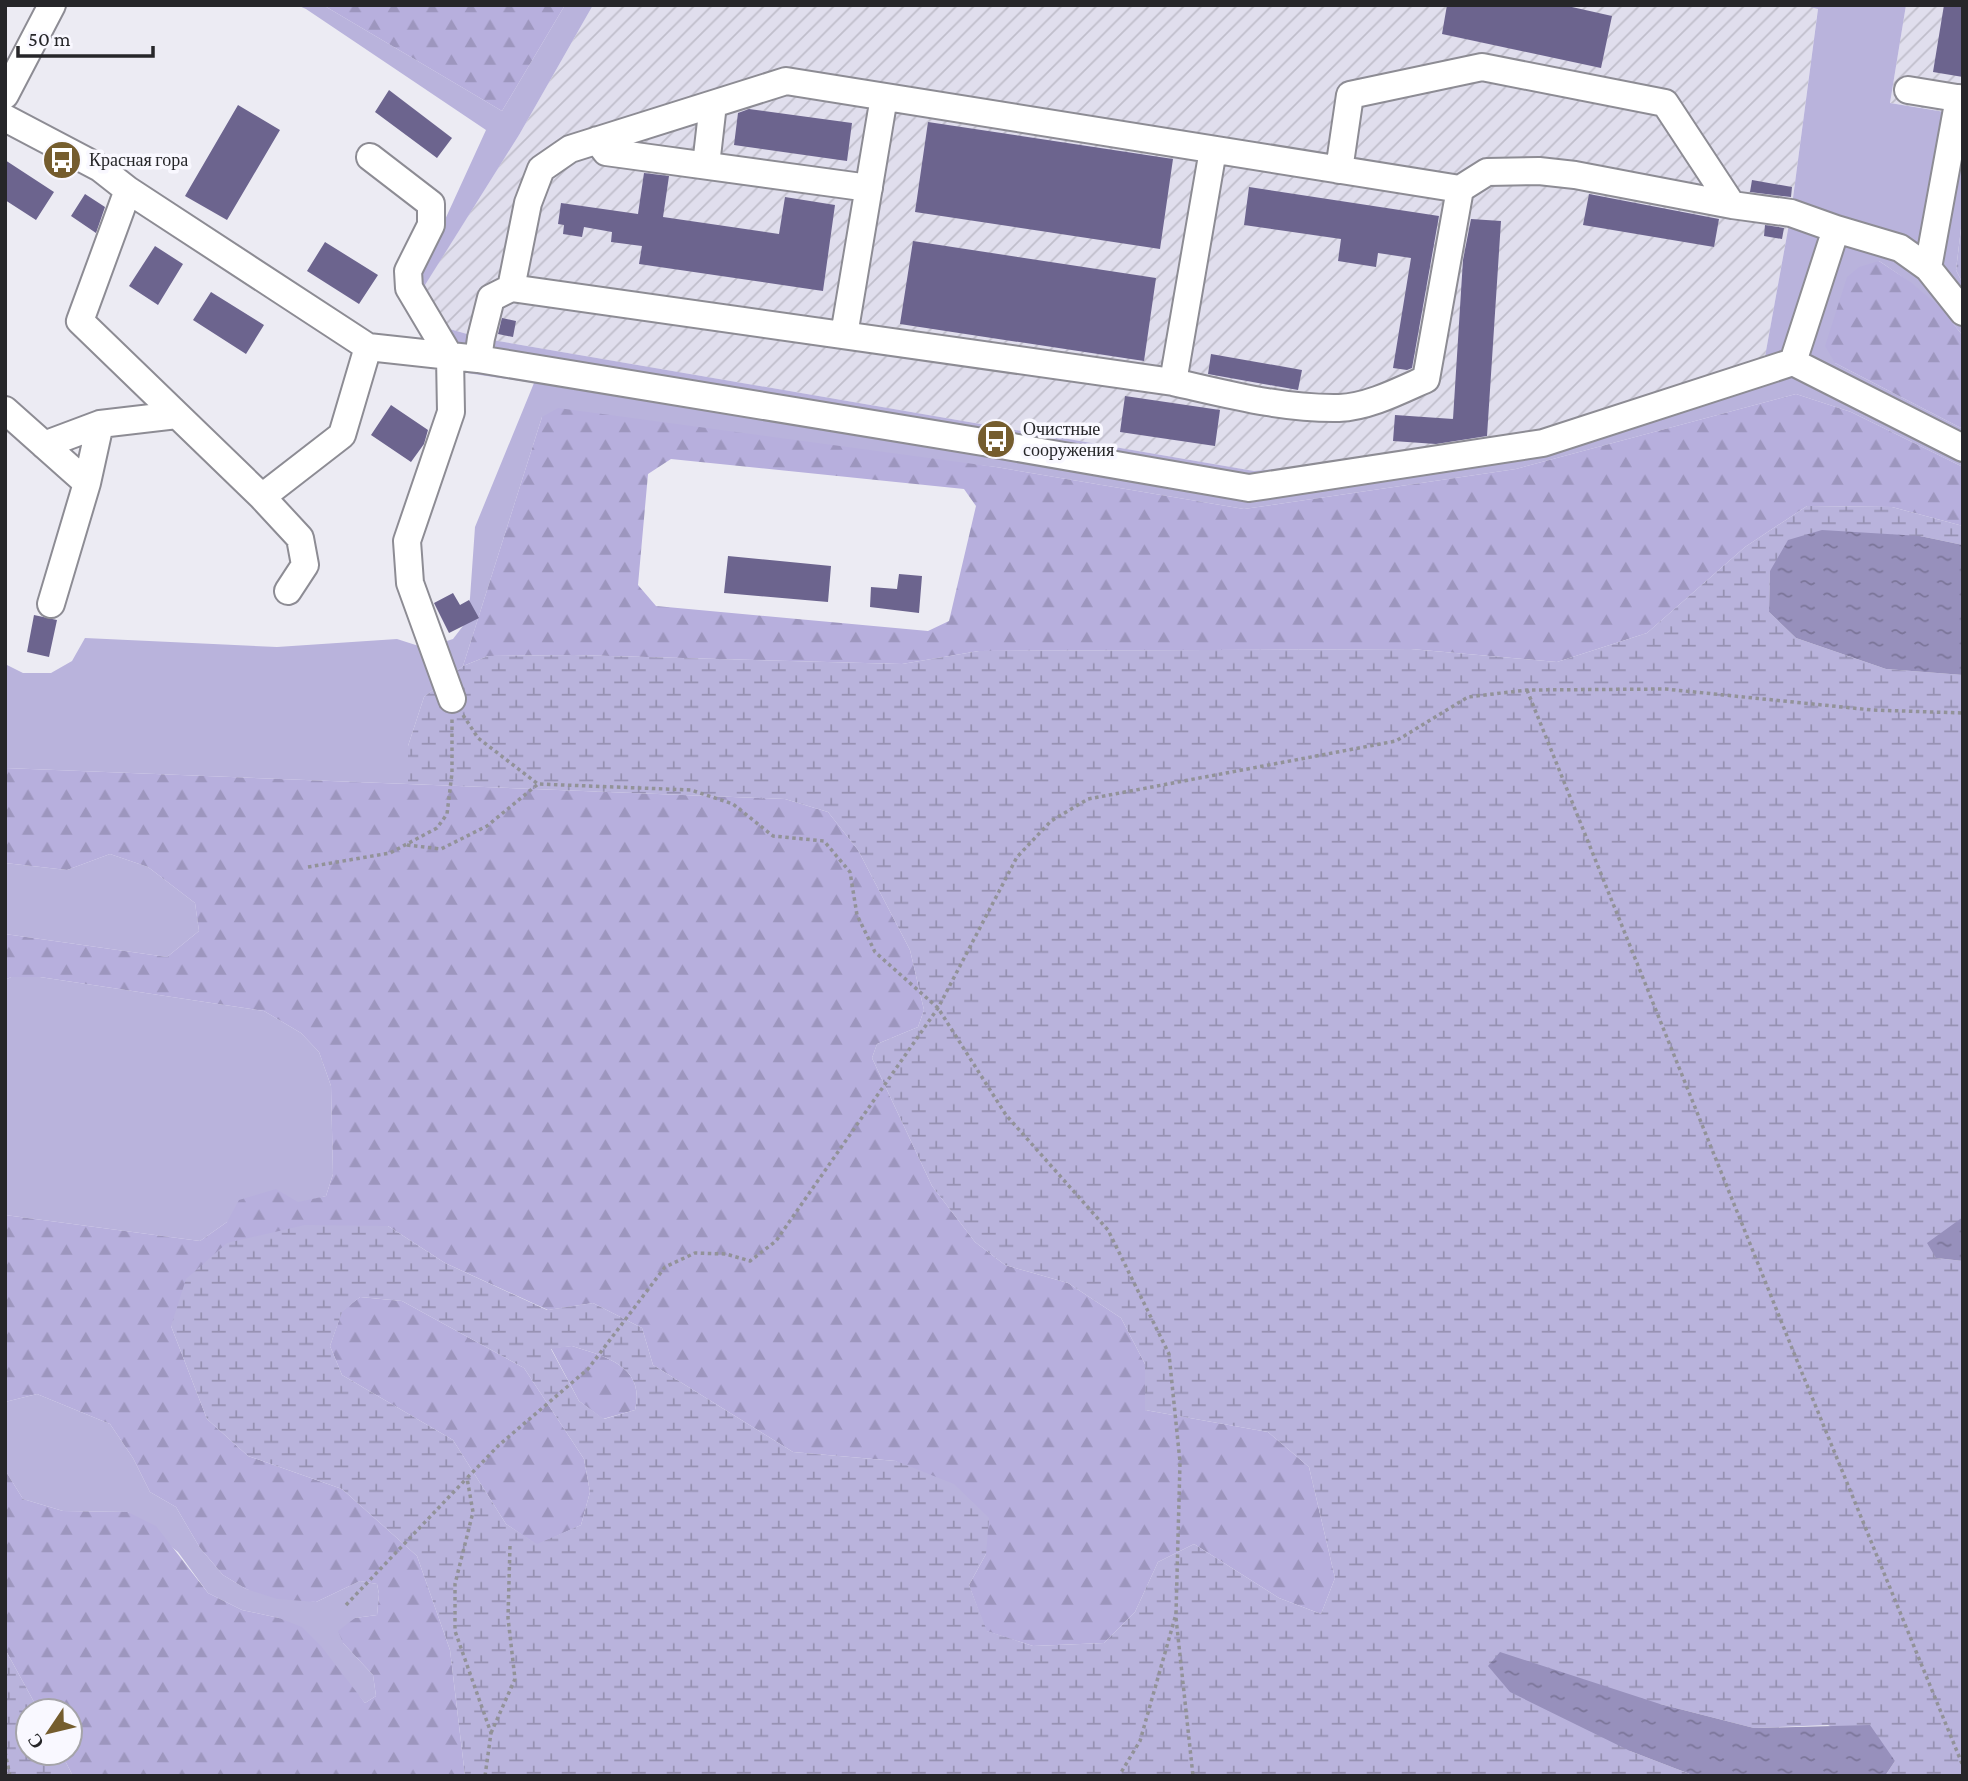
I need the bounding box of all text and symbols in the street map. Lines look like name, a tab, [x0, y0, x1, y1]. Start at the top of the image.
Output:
scale bar	[18, 14, 152, 58]
text: 50 m	[28, 27, 71, 51]
bus stop icon: Красная гора	[41, 139, 83, 181]
place label: Красная гора	[89, 150, 188, 170]
bus stop icon: Очистные сооружения	[975, 418, 1017, 460]
place label: Очистные сооружения	[1023, 419, 1114, 460]
north arrow	[14, 1697, 84, 1767]
text: С	[23, 1730, 48, 1753]

